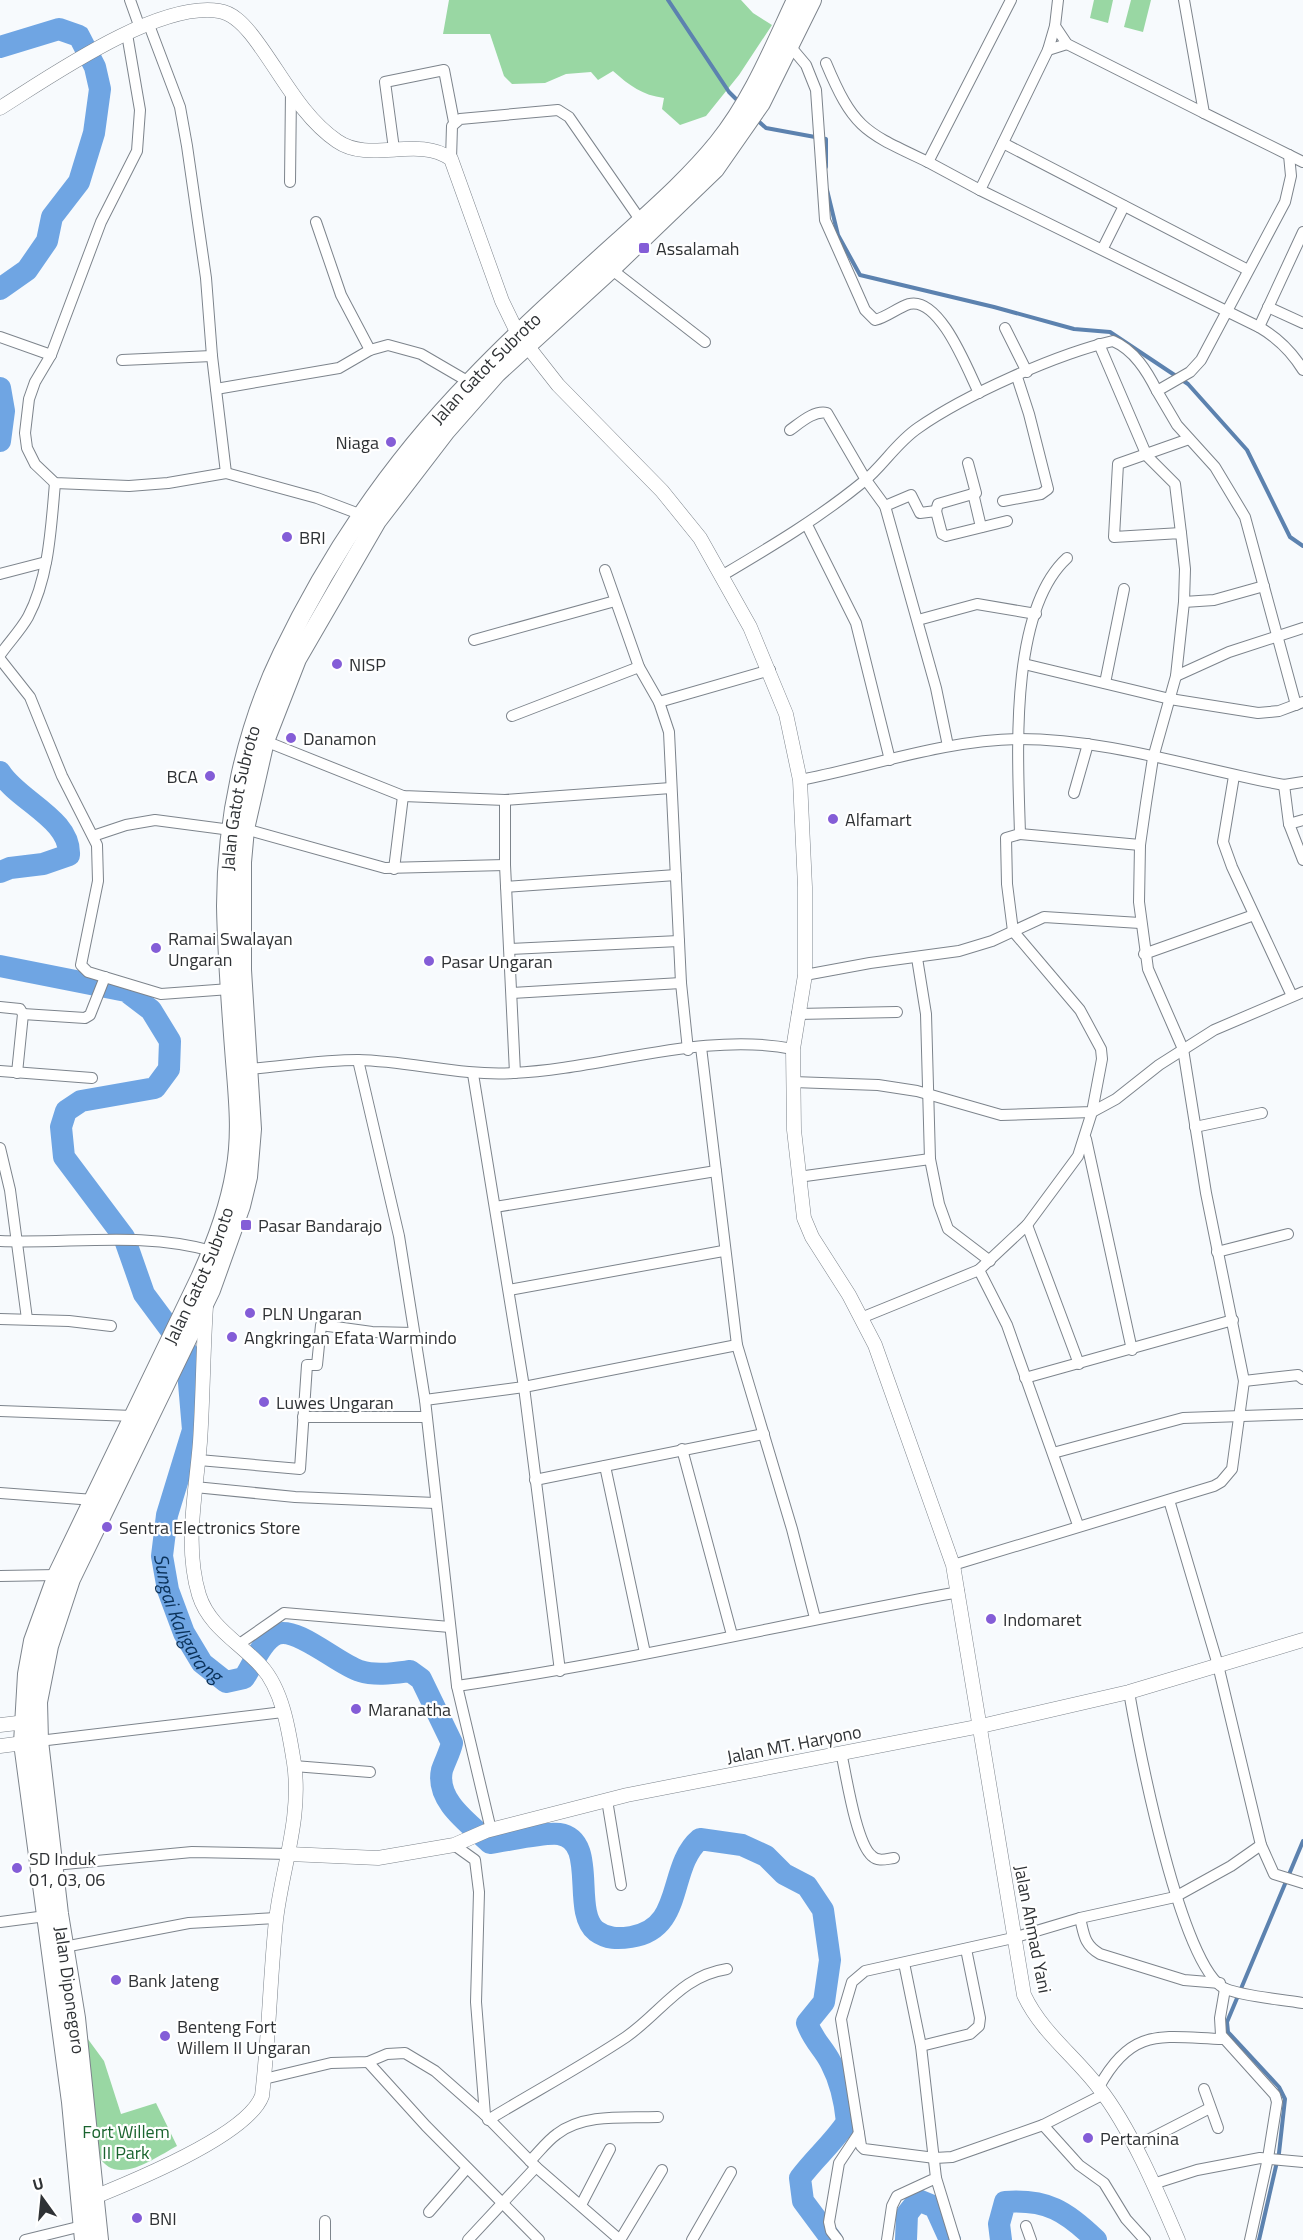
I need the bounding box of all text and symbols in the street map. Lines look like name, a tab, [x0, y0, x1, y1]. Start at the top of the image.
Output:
place label: Assalamah	[656, 235, 739, 262]
marker: Assalamah	[637, 241, 651, 255]
street label: Jalan Gatot Subroto	[424, 306, 547, 430]
place label: Niaga	[336, 429, 379, 456]
marker: Niaga	[384, 435, 398, 449]
place label: BRI	[299, 524, 326, 551]
marker: BRI	[280, 530, 294, 544]
place label: NISP	[349, 651, 386, 678]
marker: NISP	[330, 657, 344, 671]
street label: Jalan Gatot Subroto	[214, 722, 266, 871]
place label: Danamon	[303, 725, 377, 752]
marker: Danamon	[284, 731, 298, 745]
place label: BCA	[166, 763, 198, 790]
marker: BCA	[203, 769, 217, 783]
place label: Alfamart	[845, 806, 912, 833]
marker: Alfamart	[826, 812, 840, 826]
place label: Ramai Swalayan Ungaran	[168, 925, 293, 973]
marker: Ramai Swalayan Ungaran	[149, 941, 163, 955]
place label: Pasar Ungaran	[441, 948, 553, 975]
marker: Pasar Ungaran	[422, 954, 436, 968]
street label: Jalan Gatot Subroto	[157, 1204, 240, 1349]
place label: Pasar Bandarajo	[258, 1212, 382, 1239]
marker: Pasar Bandarajo	[239, 1218, 253, 1232]
place label: PLN Ungaran	[262, 1300, 362, 1327]
marker: PLN Ungaran	[243, 1306, 257, 1320]
place label: Angkringan Efata Warmindo	[244, 1324, 457, 1351]
marker: Angkringan Efata Warmindo	[225, 1330, 239, 1344]
place label: Luwes Ungaran	[276, 1389, 394, 1416]
marker: Luwes Ungaran	[257, 1395, 271, 1409]
place label: Sentra Electronics Store	[119, 1514, 300, 1541]
marker: Sentra Electronics Store	[100, 1520, 114, 1534]
water label: Sungai Kaligarang	[146, 1551, 232, 1691]
place label: Indomaret	[1003, 1606, 1082, 1633]
marker: Indomaret	[984, 1612, 998, 1626]
place label: Maranatha	[368, 1696, 451, 1723]
marker: Maranatha	[349, 1702, 363, 1716]
street label: Jalan MT. Haryono	[724, 1718, 864, 1770]
place label: SD Induk 01, 03, 06	[29, 1845, 105, 1893]
marker: SD Induk 01, 03, 06	[10, 1861, 24, 1875]
street label: Jalan Ahmad Yani	[1007, 1863, 1059, 1995]
street label: Jalan Diponegoro	[48, 1924, 92, 2056]
place label: Bank Jateng	[128, 1967, 219, 1994]
marker: Bank Jateng	[109, 1973, 123, 1987]
place label: Benteng Fort Willem II Ungaran	[177, 2013, 311, 2061]
marker: Benteng Fort Willem II Ungaran	[158, 2029, 172, 2043]
park label: Fort Willem II Park	[82, 2118, 170, 2166]
place label: Pertamina	[1100, 2125, 1179, 2152]
marker: Pertamina	[1081, 2131, 1095, 2145]
north arrow	[12, 2168, 72, 2228]
text: U	[30, 2171, 46, 2196]
place label: BNI	[149, 2205, 177, 2232]
marker: BNI	[130, 2211, 144, 2225]

